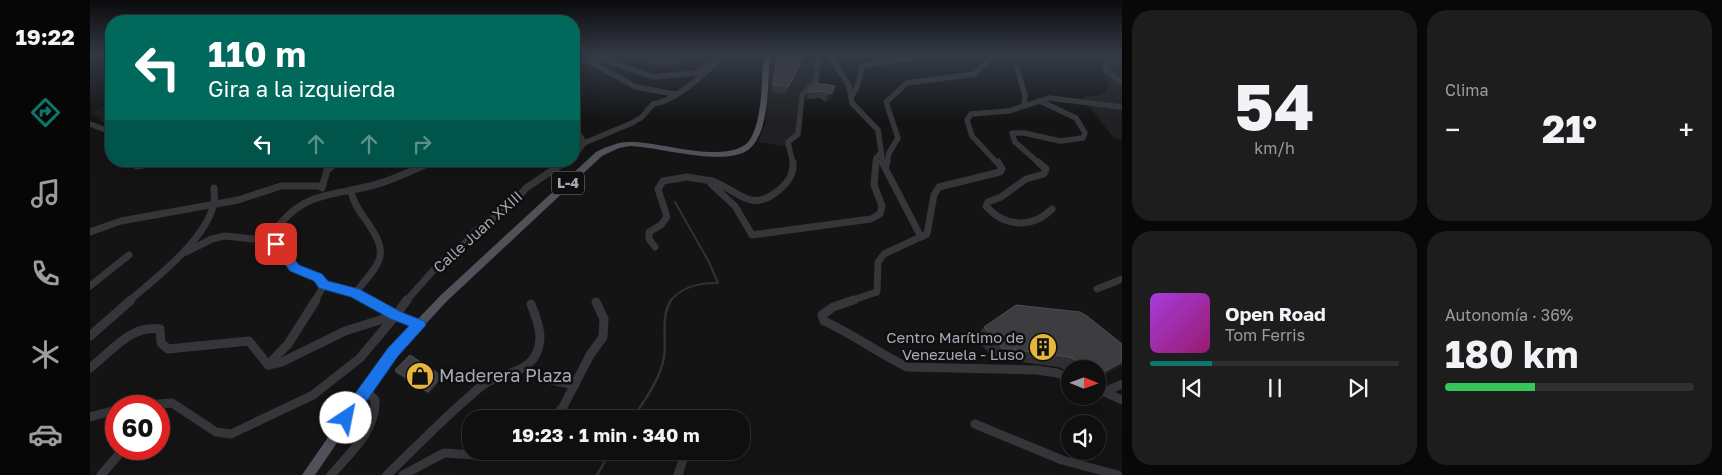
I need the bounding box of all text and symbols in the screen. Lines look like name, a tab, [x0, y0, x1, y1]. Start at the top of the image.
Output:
text: 19:22	[15, 23, 75, 50]
text: 110 m	[208, 33, 306, 75]
icon: left	[125, 35, 190, 100]
text: 54	[1234, 66, 1315, 144]
text: Gira a la izquierda	[208, 75, 396, 102]
text: Clima	[1445, 80, 1489, 100]
icon: directions	[28, 95, 63, 130]
text: 21°	[1542, 106, 1597, 151]
text: −	[1445, 113, 1460, 146]
text: +	[1679, 113, 1694, 146]
icon: left	[249, 130, 277, 158]
icon: ahead	[302, 130, 330, 158]
icon: ahead	[355, 130, 383, 158]
icon: right	[408, 130, 436, 158]
text: km/h	[1254, 138, 1295, 158]
road number: L-4	[552, 172, 584, 194]
icon: music	[28, 176, 63, 211]
street label: Calle Juan XXIII	[429, 187, 526, 276]
pin	[255, 223, 297, 265]
icon: arrive	[262, 230, 290, 258]
icon: phone	[28, 256, 63, 291]
text: Open Road	[1225, 302, 1326, 325]
text: Autonomía · 36%	[1445, 305, 1573, 325]
text: Tom Ferris	[1225, 325, 1305, 345]
place label: Centro Marítimo de Venezuela - Luso	[886, 328, 1024, 363]
text: 180 km	[1445, 331, 1578, 376]
building icon: Centro Marítimo de Venezuela - Luso	[1028, 332, 1058, 362]
icon: climate	[28, 337, 63, 372]
north arrow	[1061, 360, 1106, 405]
map controls	[1061, 360, 1106, 460]
shop icon: Maderera Plaza	[405, 361, 435, 391]
place label: Maderera Plaza	[439, 364, 572, 386]
icon: previous	[1178, 374, 1206, 402]
icon: pause	[1261, 374, 1289, 402]
icon: next	[1344, 374, 1372, 402]
position arrow	[319, 391, 371, 443]
speed limit sign: 60	[105, 395, 170, 460]
button: sound	[1061, 415, 1106, 460]
icon: car	[28, 417, 63, 452]
text: 19:23 · 1 min · 340 m	[512, 423, 700, 446]

